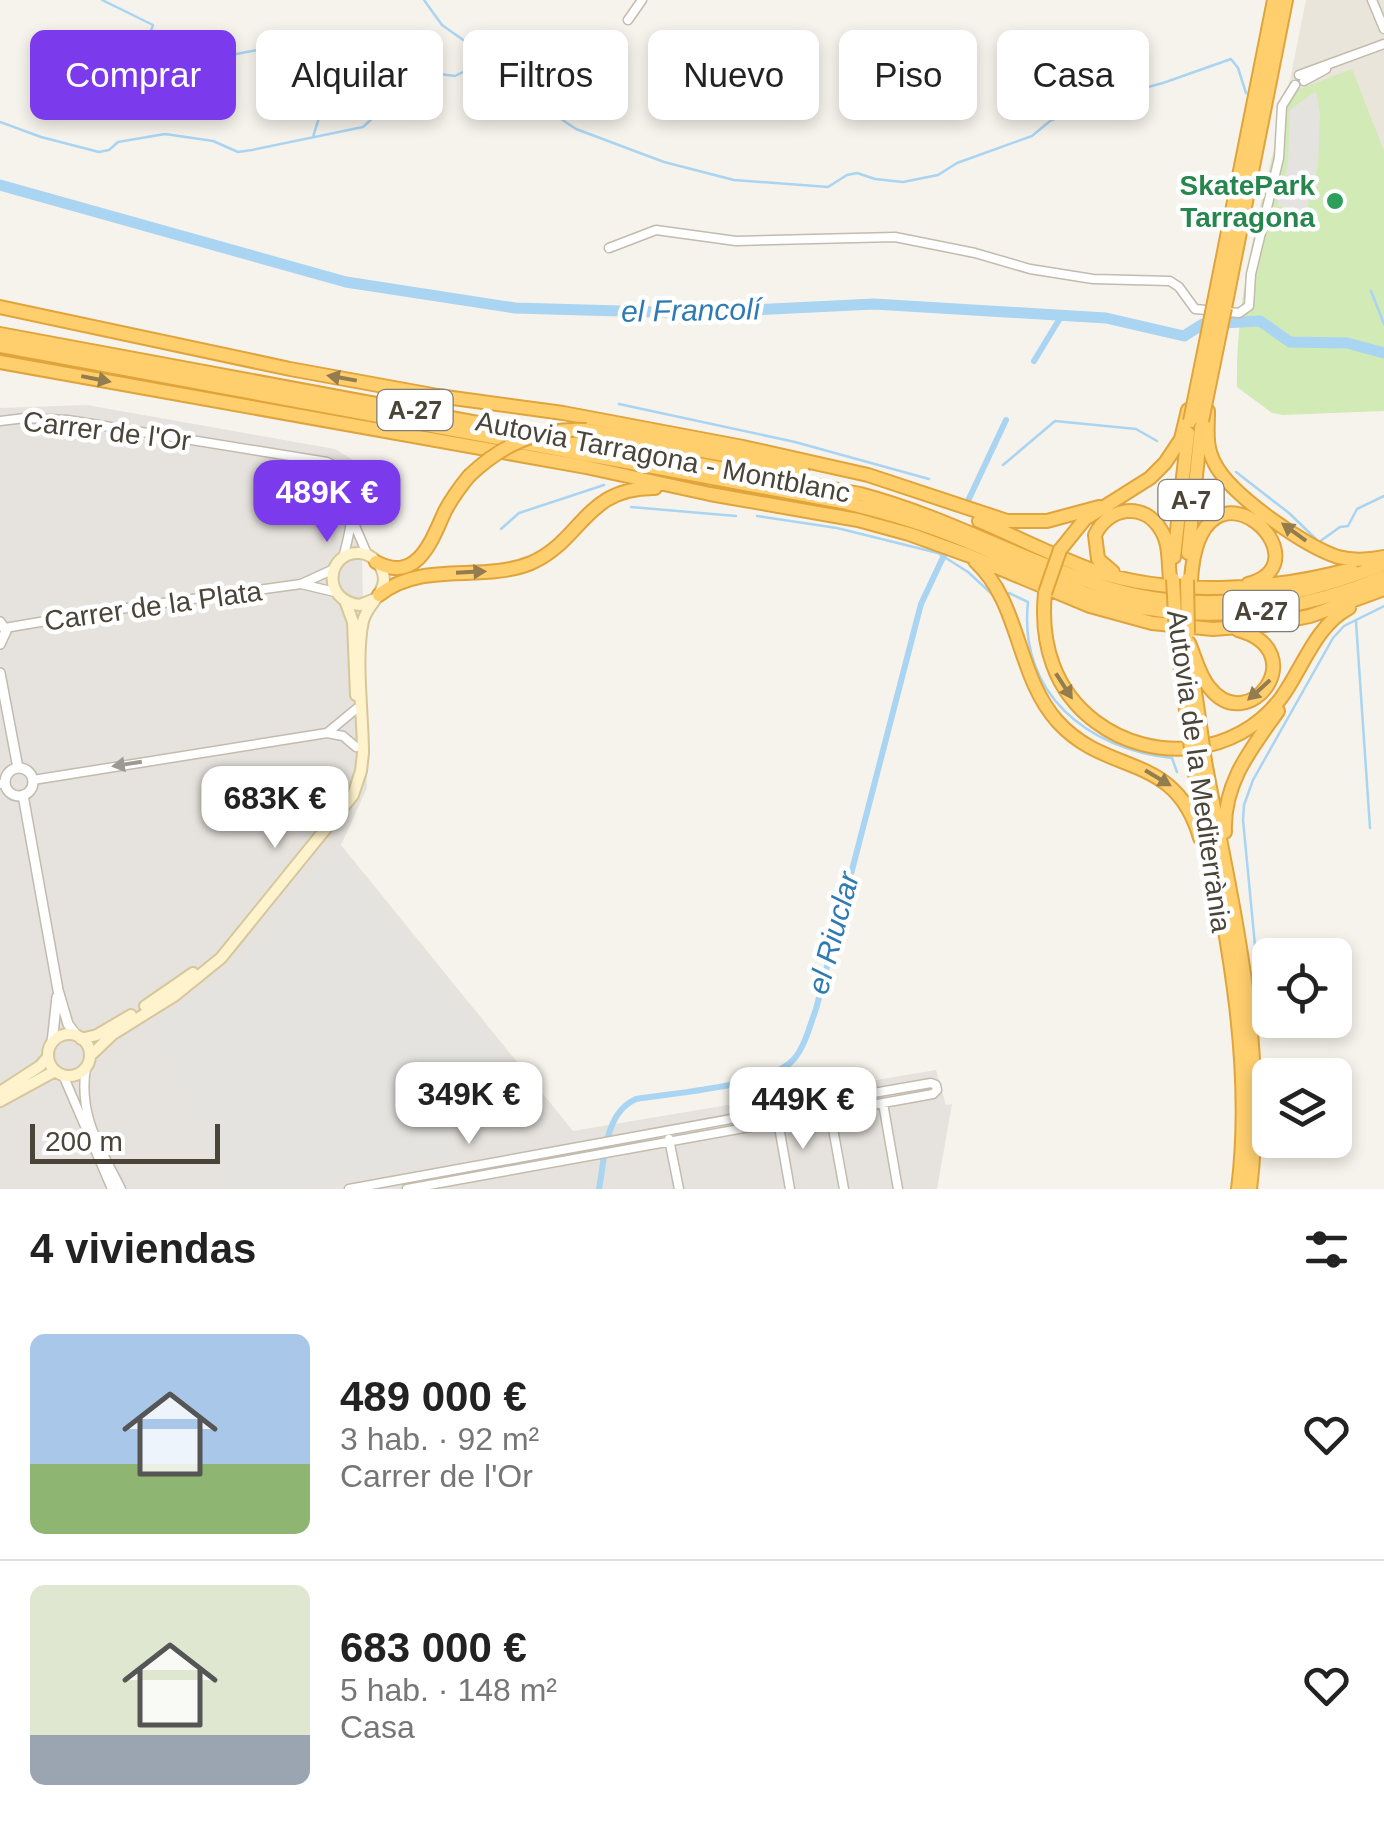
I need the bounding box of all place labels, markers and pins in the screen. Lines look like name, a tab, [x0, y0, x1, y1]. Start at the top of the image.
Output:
place label: SkatePark Tarragona	[1180, 170, 1315, 233]
marker: SkatePark Tarragona	[1324, 190, 1346, 212]
pin: 489K €	[246, 460, 408, 545]
pin: 683K €	[194, 766, 356, 851]
pin: 349K €	[388, 1062, 550, 1147]
pin: 449K €	[722, 1067, 884, 1152]

